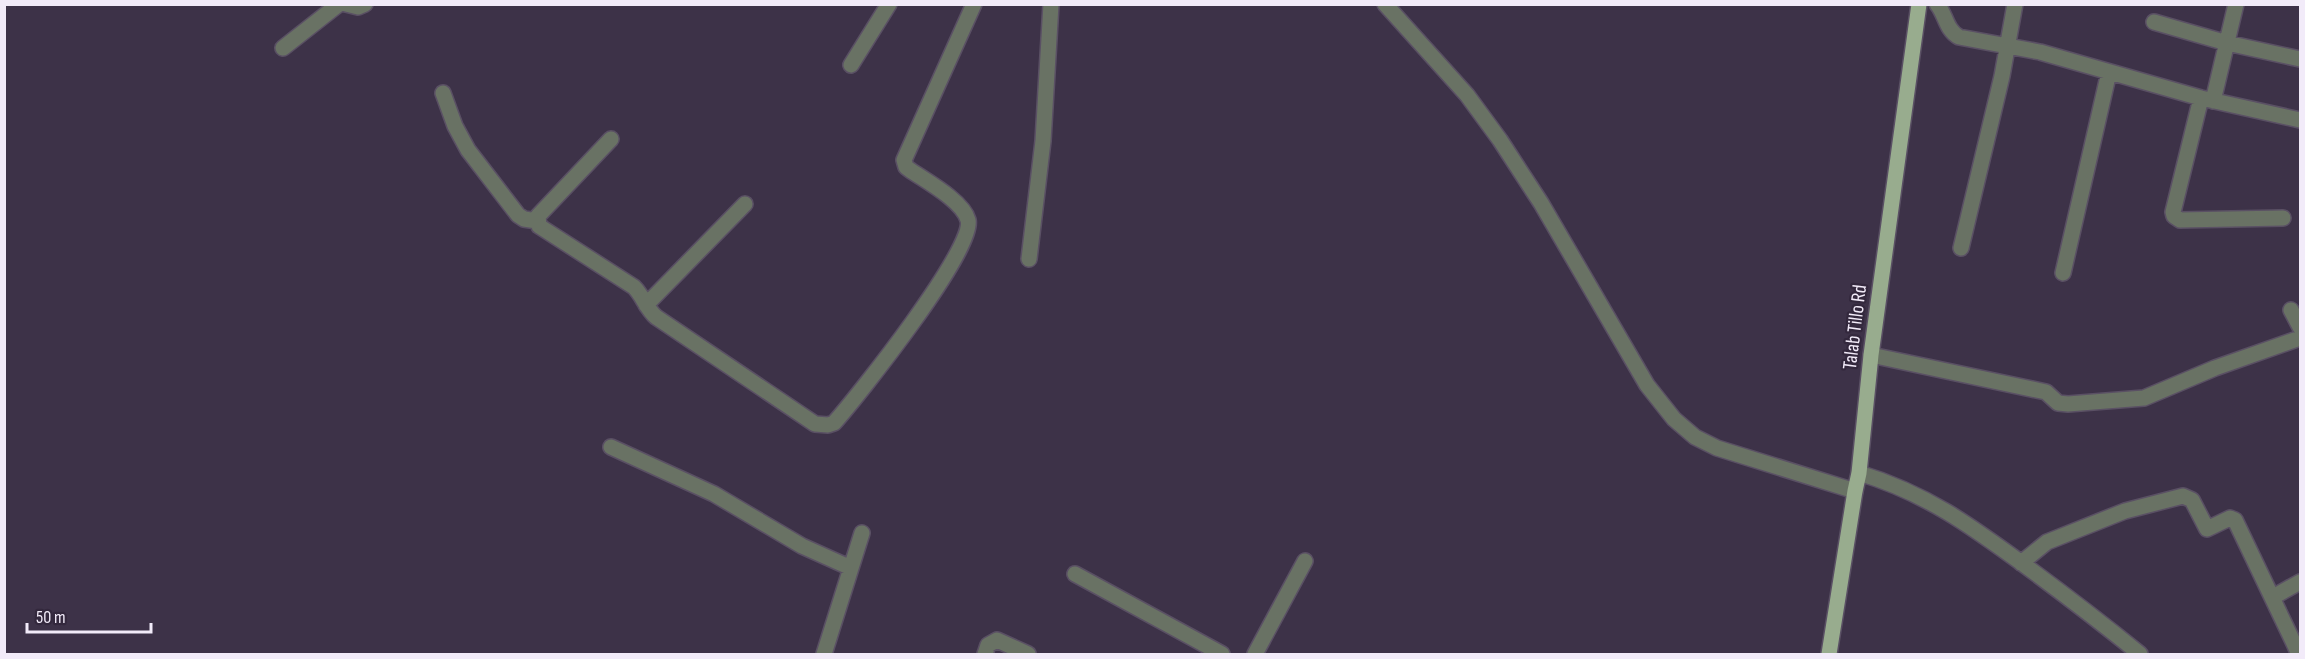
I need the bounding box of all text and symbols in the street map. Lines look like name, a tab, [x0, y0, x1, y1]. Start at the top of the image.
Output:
street label: Talab Tillo Rd	[1838, 283, 1872, 371]
scale bar	[27, 596, 152, 634]
text: 50 m	[36, 607, 66, 628]

